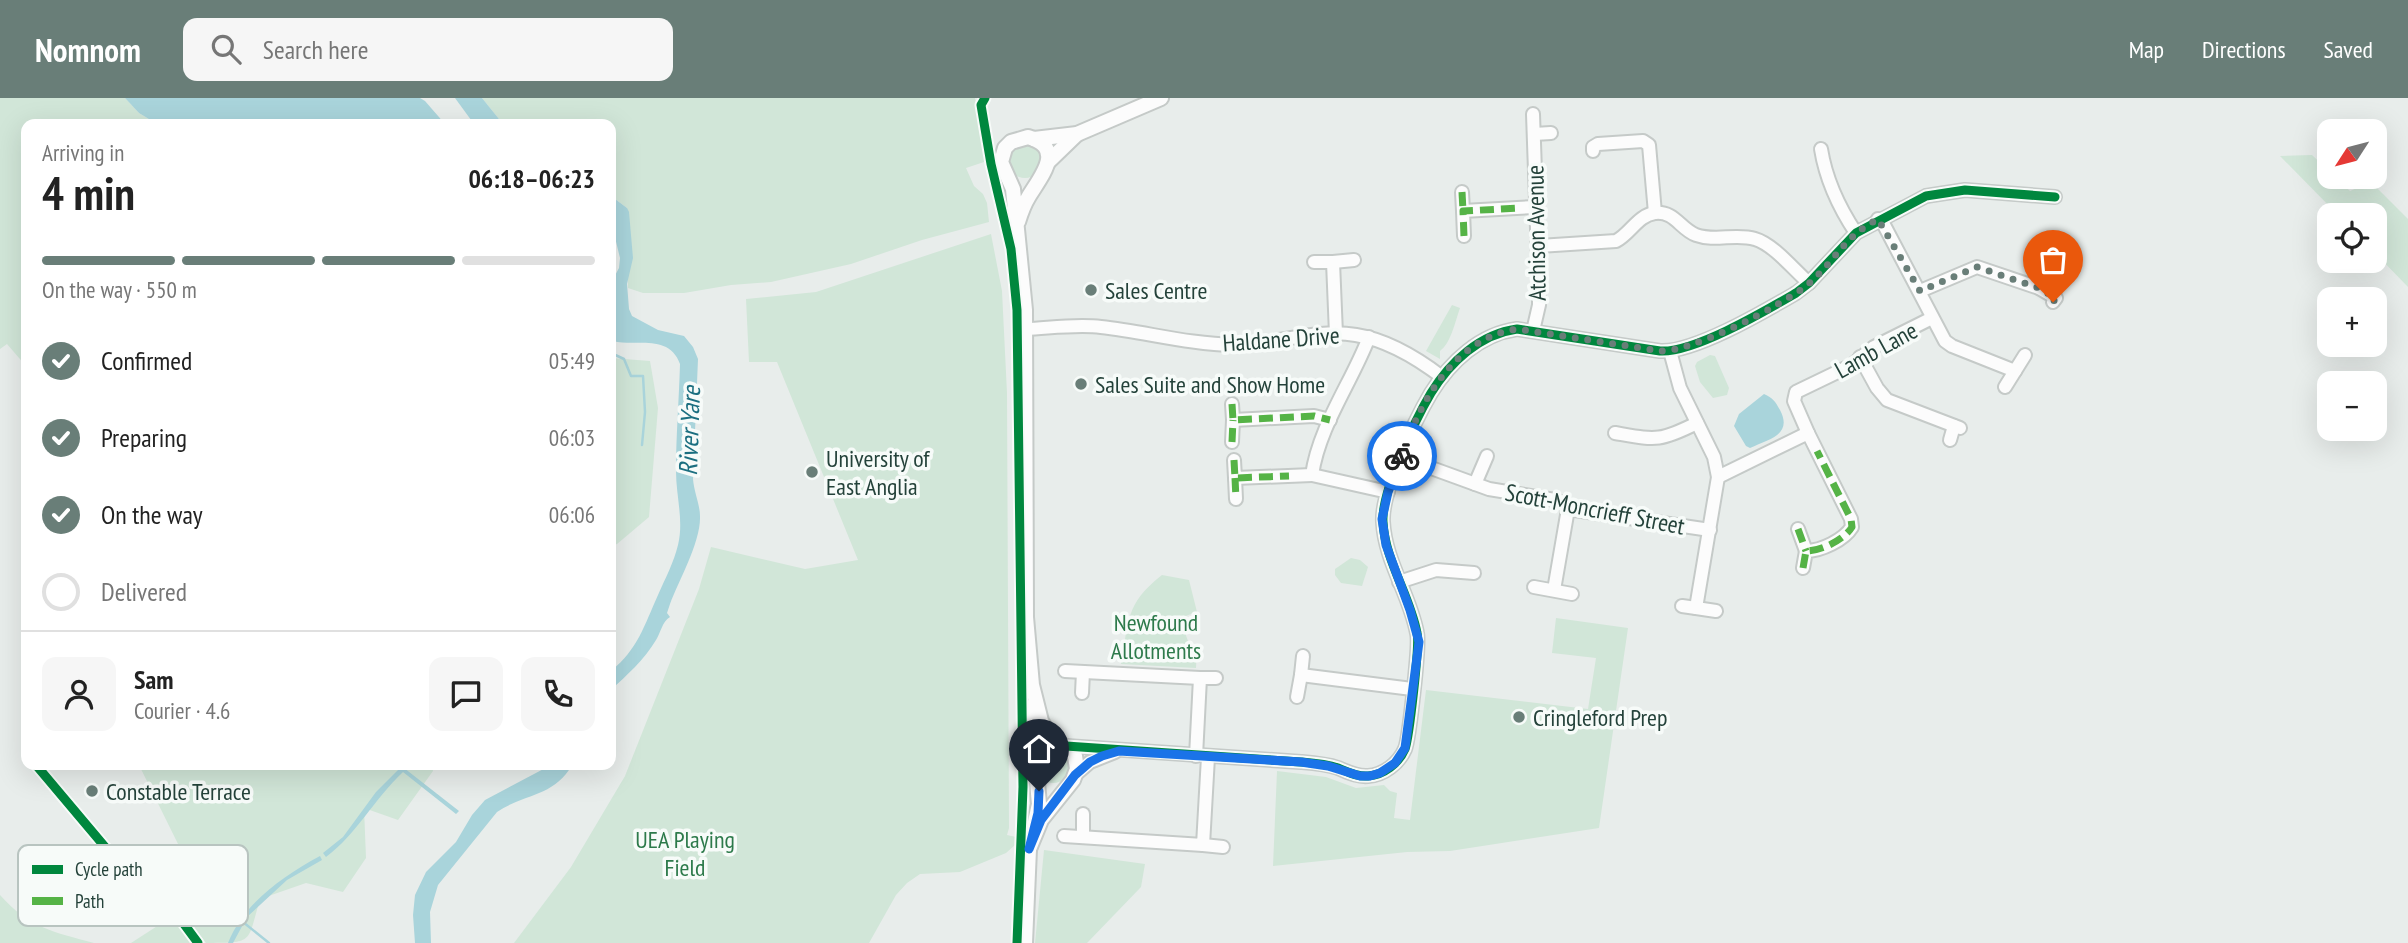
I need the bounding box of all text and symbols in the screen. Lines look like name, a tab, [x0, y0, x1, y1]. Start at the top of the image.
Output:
search box	[183, 18, 673, 81]
text: Nomnom	[35, 28, 141, 71]
icon: search	[207, 30, 245, 68]
text: Search here	[263, 33, 368, 66]
text: Map	[2129, 34, 2164, 65]
text: Directions	[2202, 34, 2286, 65]
text: Saved	[2324, 34, 2373, 65]
north arrow	[2317, 119, 2387, 189]
map controls	[2317, 119, 2387, 441]
text: Arriving in	[42, 138, 124, 167]
text: 06:18–06:23	[468, 162, 595, 195]
text: 4 min	[42, 163, 135, 223]
street label: Atchison Avenue	[1519, 165, 1553, 301]
button: locate	[2317, 203, 2387, 273]
pin	[2023, 230, 2083, 302]
icon: bag	[2034, 241, 2072, 279]
text: On the way · 550 m	[42, 275, 197, 304]
place label: Sales Centre	[1105, 275, 1207, 306]
marker: Sales Centre	[1083, 282, 1099, 298]
button: +	[2317, 287, 2387, 357]
street label: Lamb Lane	[1829, 315, 1923, 385]
street label: Haldane Drive	[1221, 319, 1341, 359]
icon: check	[42, 342, 80, 380]
text: Confirmed	[101, 344, 192, 377]
text: 05:49	[549, 346, 595, 375]
place label: Sales Suite and Show Home	[1095, 369, 1325, 400]
button: −	[2317, 371, 2387, 441]
marker: Sales Suite and Show Home	[1073, 376, 1089, 392]
water label: River Yare	[671, 383, 707, 476]
icon: check	[42, 419, 80, 457]
text: Preparing	[101, 421, 187, 454]
courier	[1367, 421, 1437, 491]
text: 06:03	[549, 423, 595, 452]
icon: bike	[1383, 437, 1421, 475]
place label: University of East Anglia	[826, 443, 930, 502]
marker: University of East Anglia	[804, 464, 820, 480]
street label: Scott-Moncrieff Street	[1503, 476, 1688, 542]
icon: check	[42, 496, 80, 534]
text: On the way	[101, 498, 203, 531]
text: 06:06	[549, 500, 595, 529]
text: Delivered	[101, 575, 187, 608]
park label: Newfound Allotments	[1111, 607, 1201, 666]
button: person	[42, 657, 116, 731]
button: chat	[429, 657, 503, 731]
button: phone	[521, 657, 595, 731]
text: Sam	[134, 663, 173, 696]
text: Courier · 4.6	[134, 696, 230, 725]
place label: Cringleford Prep	[1533, 702, 1667, 733]
marker: Cringleford Prep	[1511, 709, 1527, 725]
pin	[1009, 719, 1069, 791]
icon: home	[1020, 730, 1058, 768]
place label: Constable Terrace	[106, 776, 251, 807]
marker: Constable Terrace	[84, 783, 100, 799]
park label: UEA Playing Field	[635, 824, 735, 883]
legend	[18, 845, 248, 926]
text: Cycle path	[75, 857, 143, 881]
text: Path	[75, 889, 104, 913]

